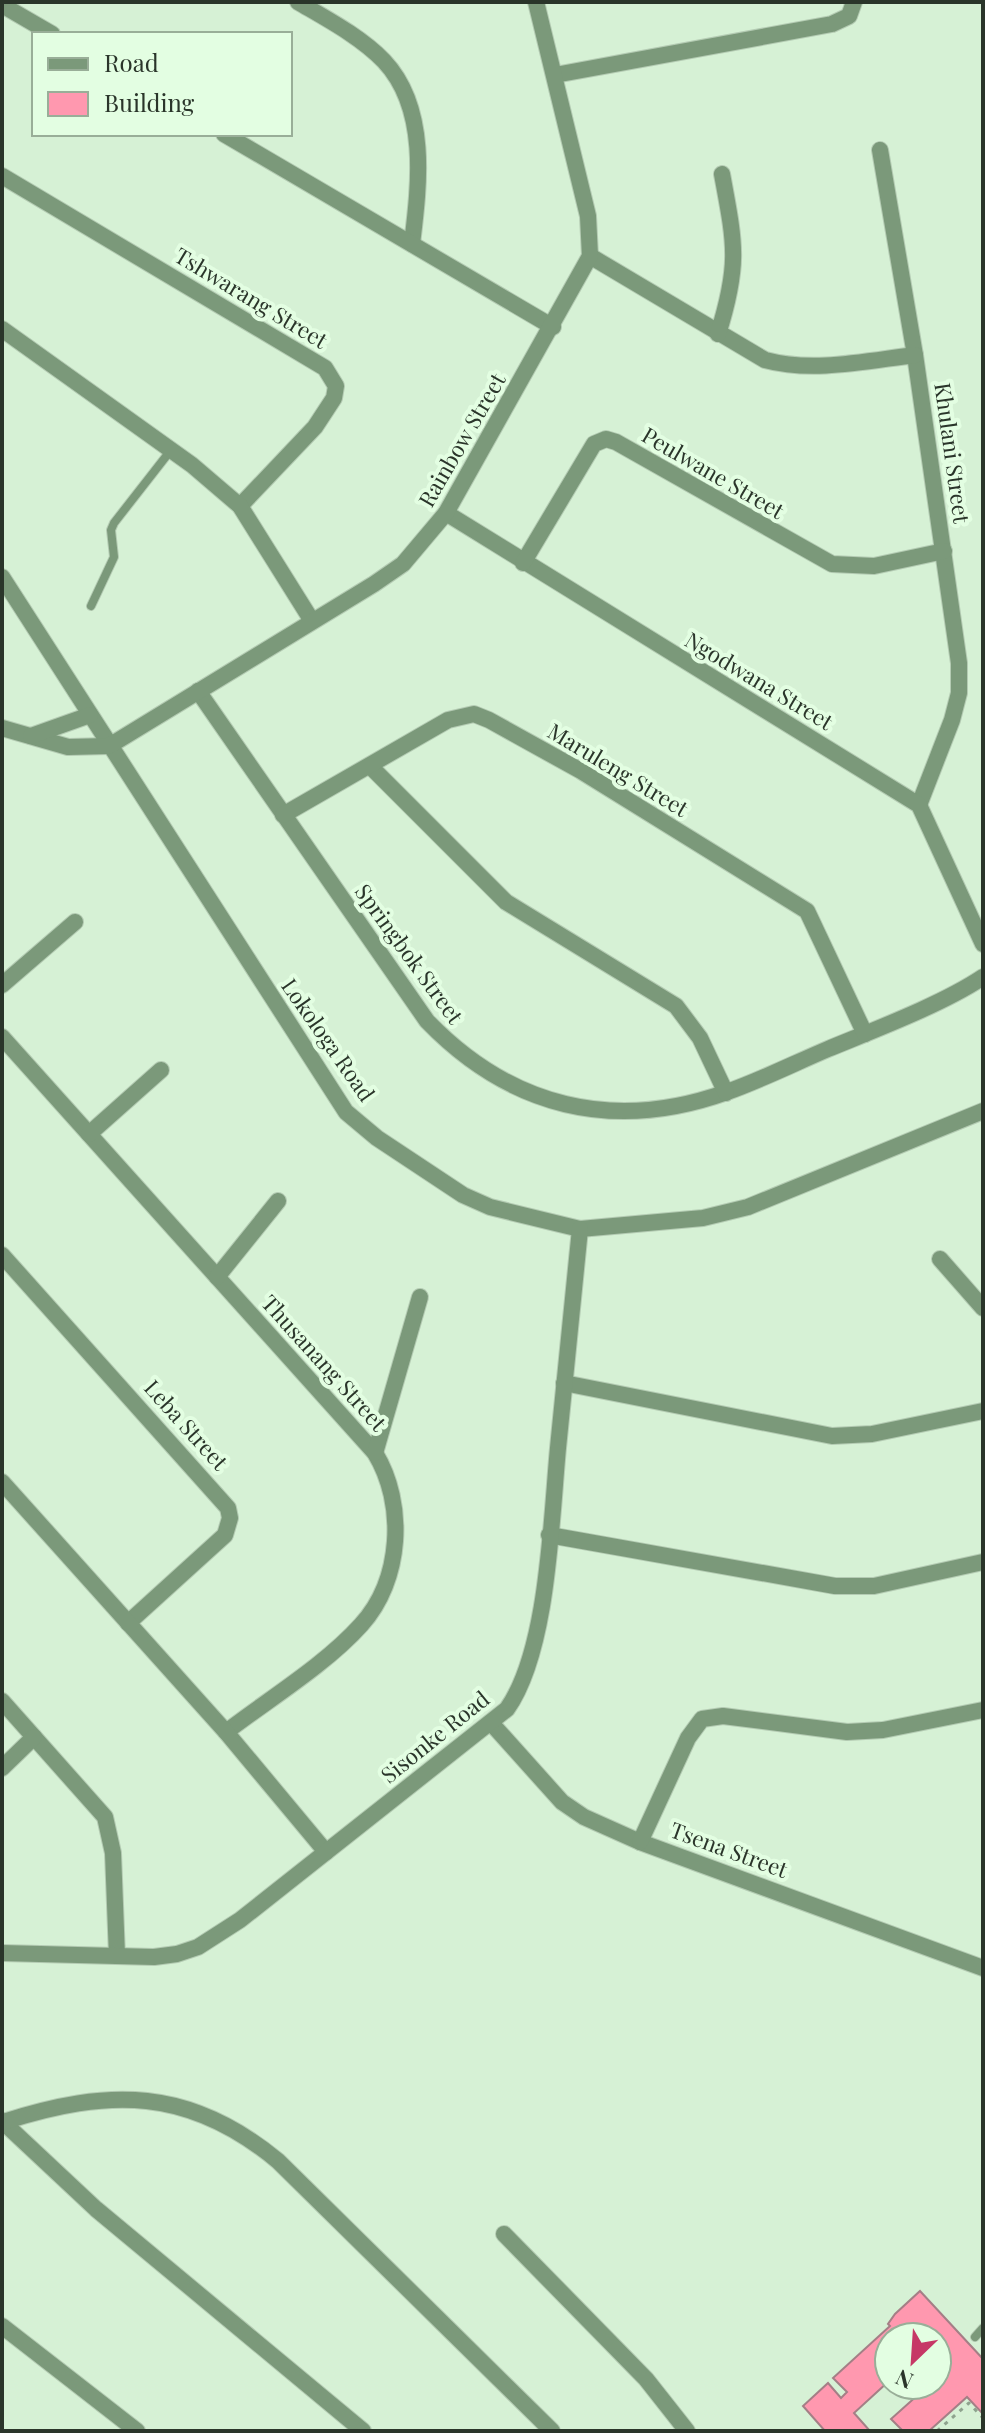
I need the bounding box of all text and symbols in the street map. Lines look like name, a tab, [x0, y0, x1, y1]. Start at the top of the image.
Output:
legend	[32, 32, 292, 136]
text: Road	[104, 46, 159, 78]
text: Building	[104, 86, 195, 118]
street label: Tshwarang Street	[169, 240, 335, 355]
street label: Rainbow Street	[411, 366, 512, 512]
street label: Khulani Street	[928, 381, 978, 526]
street label: Peulwane Street	[637, 419, 791, 526]
street label: Ngodwana Street	[680, 624, 840, 737]
street label: Maruleng Street	[543, 715, 695, 824]
street label: Springbok Street	[349, 877, 471, 1030]
street label: Lokologa Road	[275, 972, 382, 1107]
street label: Thusanang Street	[256, 1288, 395, 1438]
street label: Leba Street	[138, 1373, 236, 1477]
street label: Sisonke Road	[374, 1683, 495, 1789]
street label: Tsena Street	[667, 1814, 793, 1885]
north arrow	[873, 2321, 953, 2401]
text: N	[890, 2363, 918, 2397]

